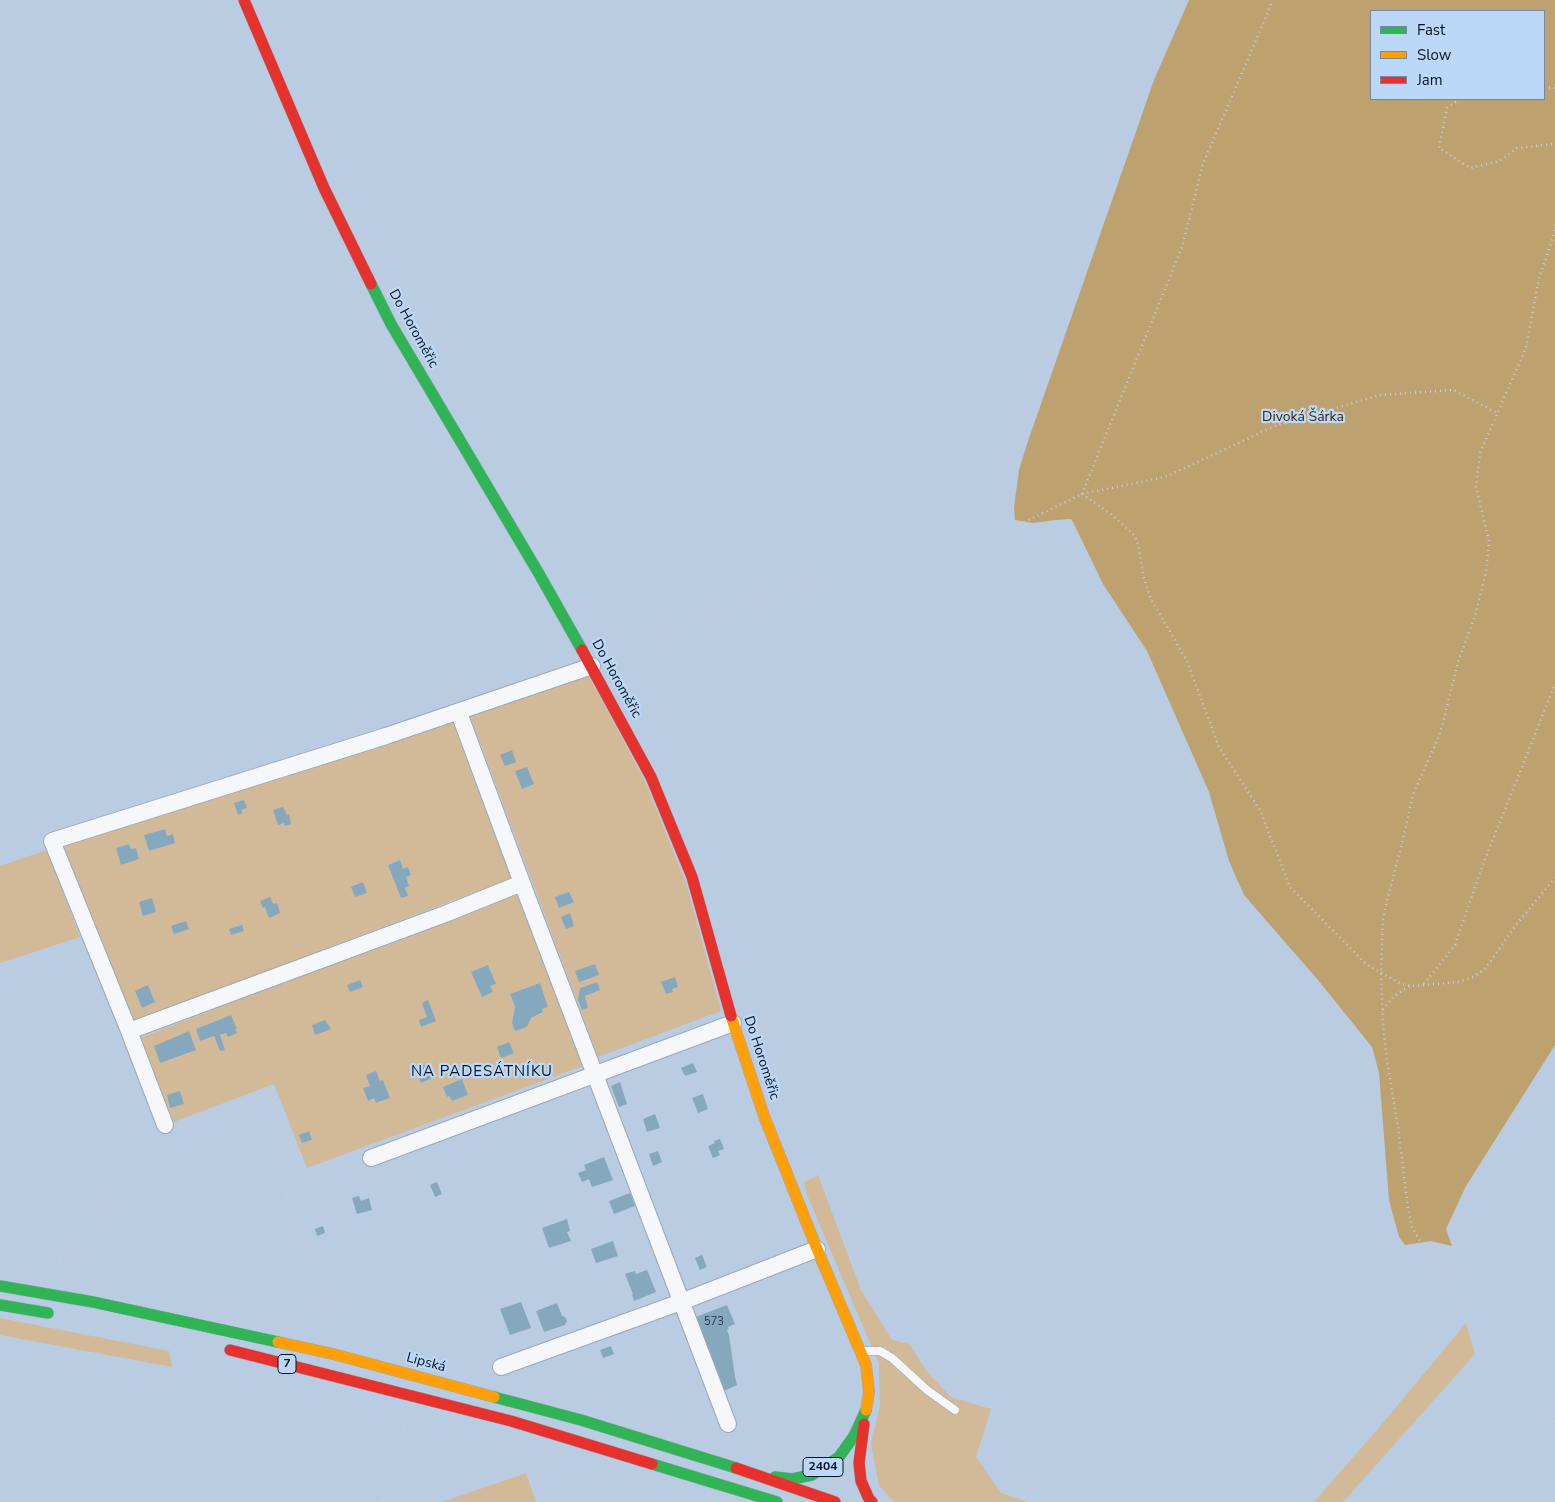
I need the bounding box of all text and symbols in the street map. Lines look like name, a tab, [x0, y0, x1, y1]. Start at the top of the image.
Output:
legend	[1370, 10, 1545, 100]
text: Fast	[1417, 20, 1445, 40]
text: Slow	[1417, 45, 1451, 65]
text: Jam	[1417, 70, 1443, 90]
street label: Do Horoměřic	[385, 287, 441, 371]
park label: Divoká Šárka	[1262, 410, 1344, 426]
street label: Do Horoměřic	[588, 637, 644, 721]
street label: Do Horoměřic	[740, 1014, 782, 1102]
district label: NA PADESÁTNÍKU	[409, 1063, 555, 1081]
house number: 573	[704, 1315, 724, 1329]
street label: Lipská	[404, 1350, 448, 1376]
road number: 7	[278, 1355, 296, 1374]
road number: 2404	[803, 1458, 843, 1476]

